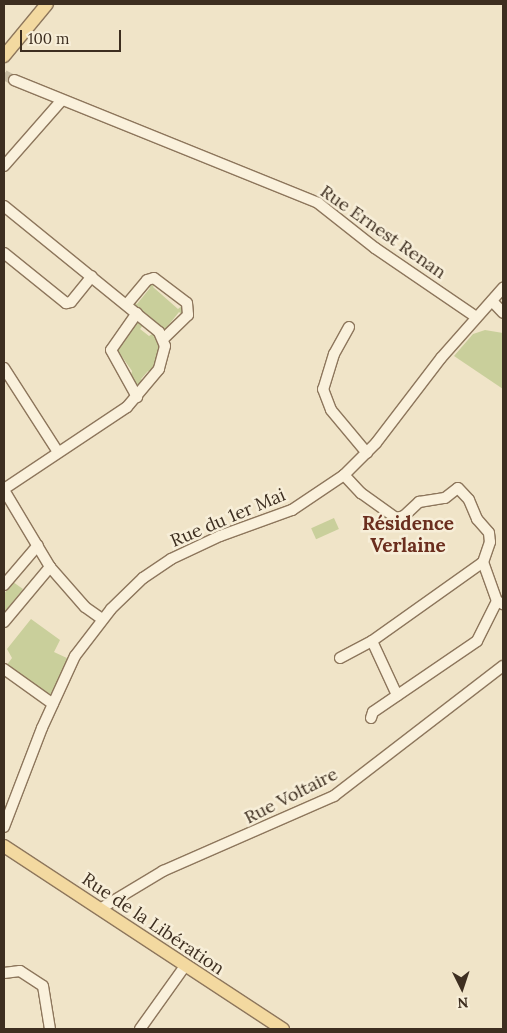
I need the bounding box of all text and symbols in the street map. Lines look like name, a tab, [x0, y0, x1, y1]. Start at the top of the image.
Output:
scale bar	[22, 20, 124, 52]
text: 100 m	[28, 29, 69, 48]
street label: Rue Ernest Renan	[316, 181, 450, 283]
street label: Rue du 1er Mai	[167, 484, 289, 552]
district label: Résidence Verlaine	[362, 513, 454, 557]
street label: Rue Voltaire	[241, 763, 341, 829]
street label: Rue de la Libération	[78, 868, 228, 980]
north arrow	[437, 963, 487, 1013]
text: N	[457, 994, 469, 1012]

